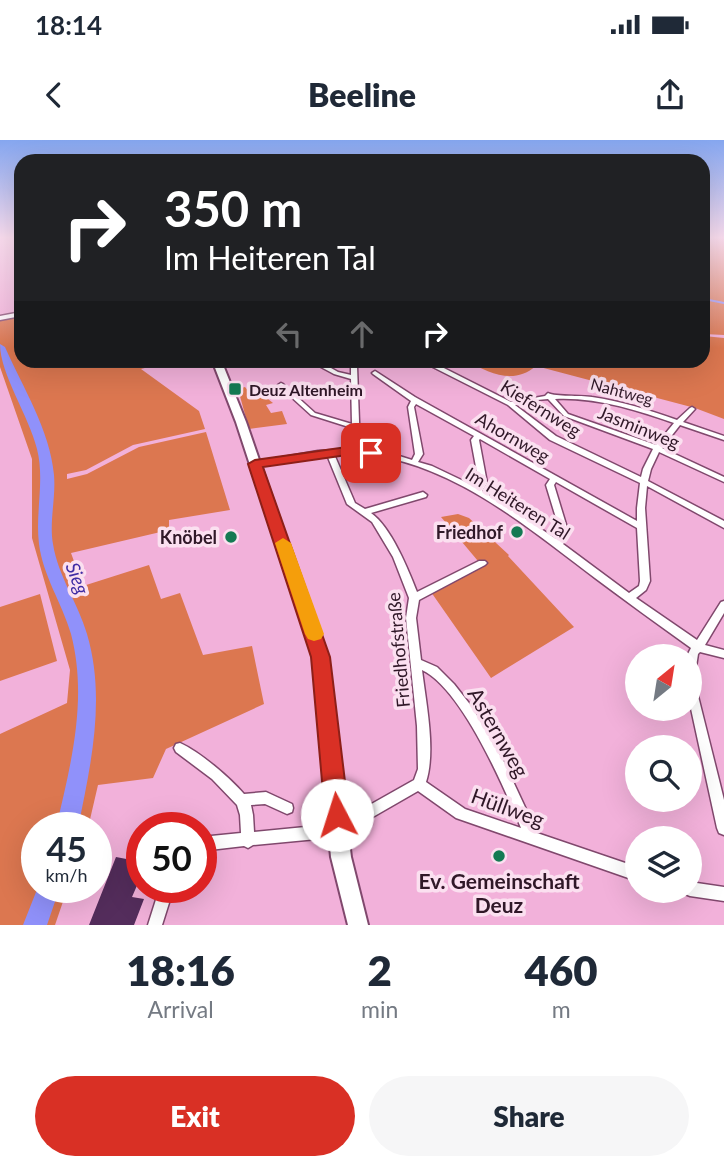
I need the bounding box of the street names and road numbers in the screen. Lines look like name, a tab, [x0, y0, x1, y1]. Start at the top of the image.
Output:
street label: Nahtweg	[589, 374, 655, 408]
street label: Kiefernweg	[497, 375, 585, 441]
street label: Jasminweg	[595, 401, 683, 453]
street label: Ahornweg	[472, 407, 554, 467]
street label: Im Heiteren Tal	[462, 462, 574, 544]
street label: Friedhofstraße	[382, 591, 414, 709]
street label: Asternweg	[463, 683, 535, 781]
street label: Hüllweg	[468, 782, 548, 832]

